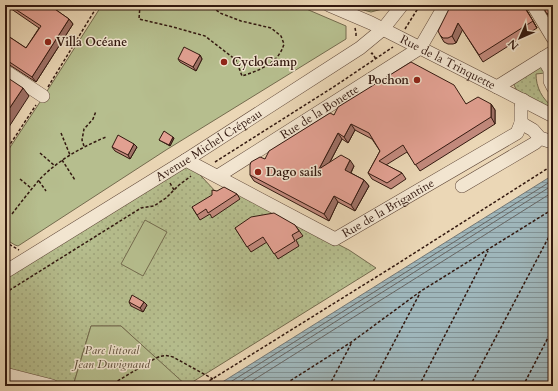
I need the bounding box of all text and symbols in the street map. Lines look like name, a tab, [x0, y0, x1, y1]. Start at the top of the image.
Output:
north arrow	[500, 18, 540, 58]
street label: Rue de la Trinquette	[397, 31, 498, 93]
place label: Villa Océane	[56, 34, 127, 50]
text: N	[504, 36, 522, 53]
marker: Villa Océane	[43, 37, 53, 47]
place label: CycloCamp	[232, 54, 297, 70]
marker: CycloCamp	[219, 57, 229, 67]
place label: Pochon	[368, 72, 409, 88]
marker: Pochon	[412, 75, 422, 85]
street label: Rue de la Bonette	[277, 81, 362, 143]
street label: Avenue Michel Crépeau	[152, 105, 265, 185]
place label: Dago sails	[266, 164, 322, 180]
marker: Dago sails	[253, 167, 263, 177]
street label: Rue de la Brigantine	[339, 175, 437, 241]
park label: Parc littoral Jean Duvignaud	[71, 342, 151, 372]

